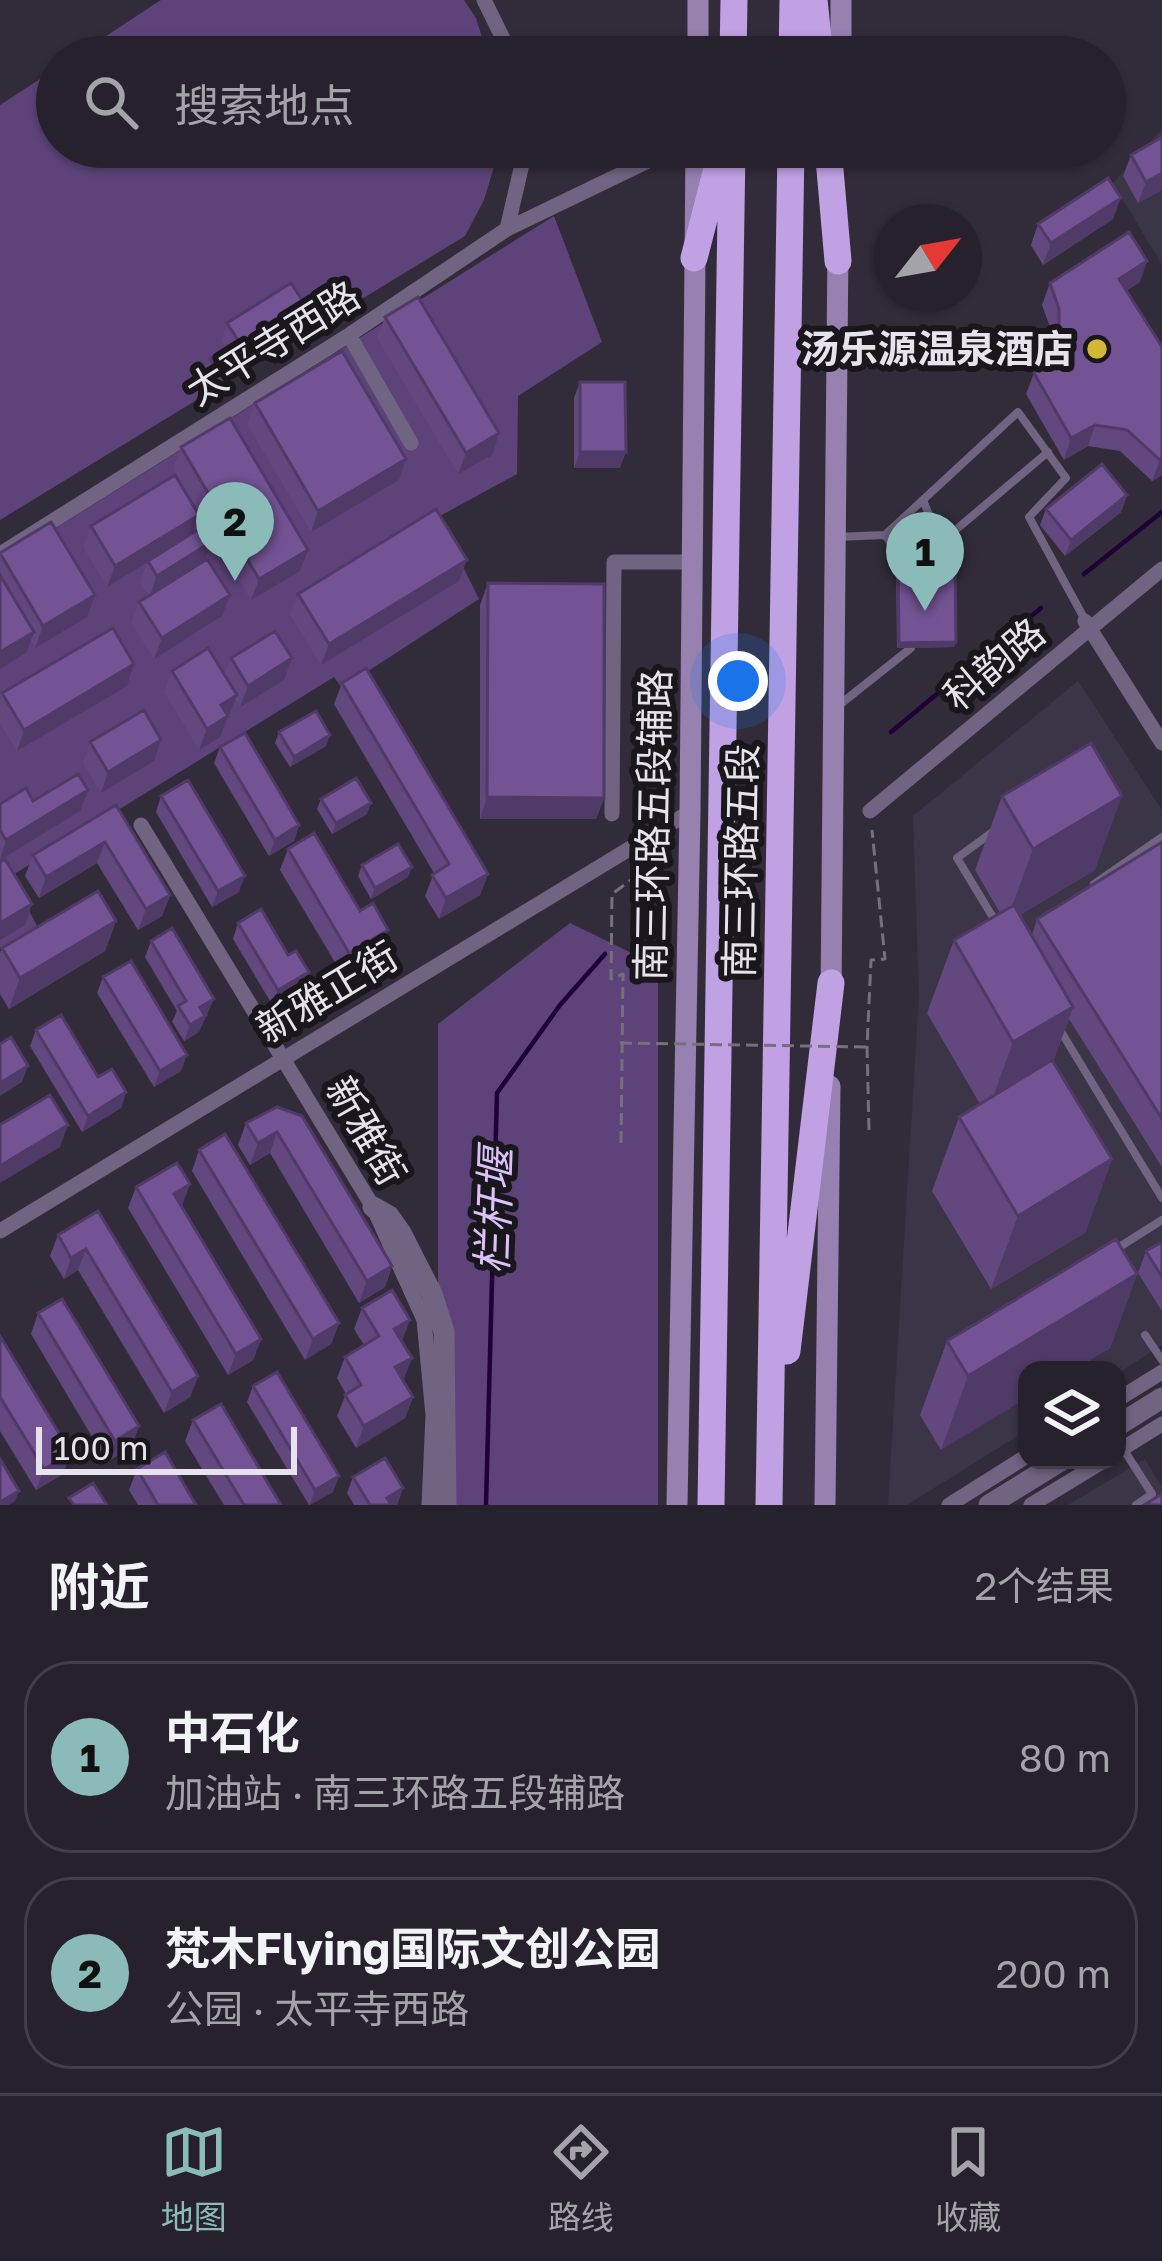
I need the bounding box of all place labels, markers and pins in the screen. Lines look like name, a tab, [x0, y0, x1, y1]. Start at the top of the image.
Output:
place label: 汤乐源温泉酒店	[800, 325, 1073, 372]
marker: 汤乐源温泉酒店	[1084, 336, 1110, 362]
pin: 2	[196, 482, 274, 581]
pin: 1	[886, 512, 964, 611]

